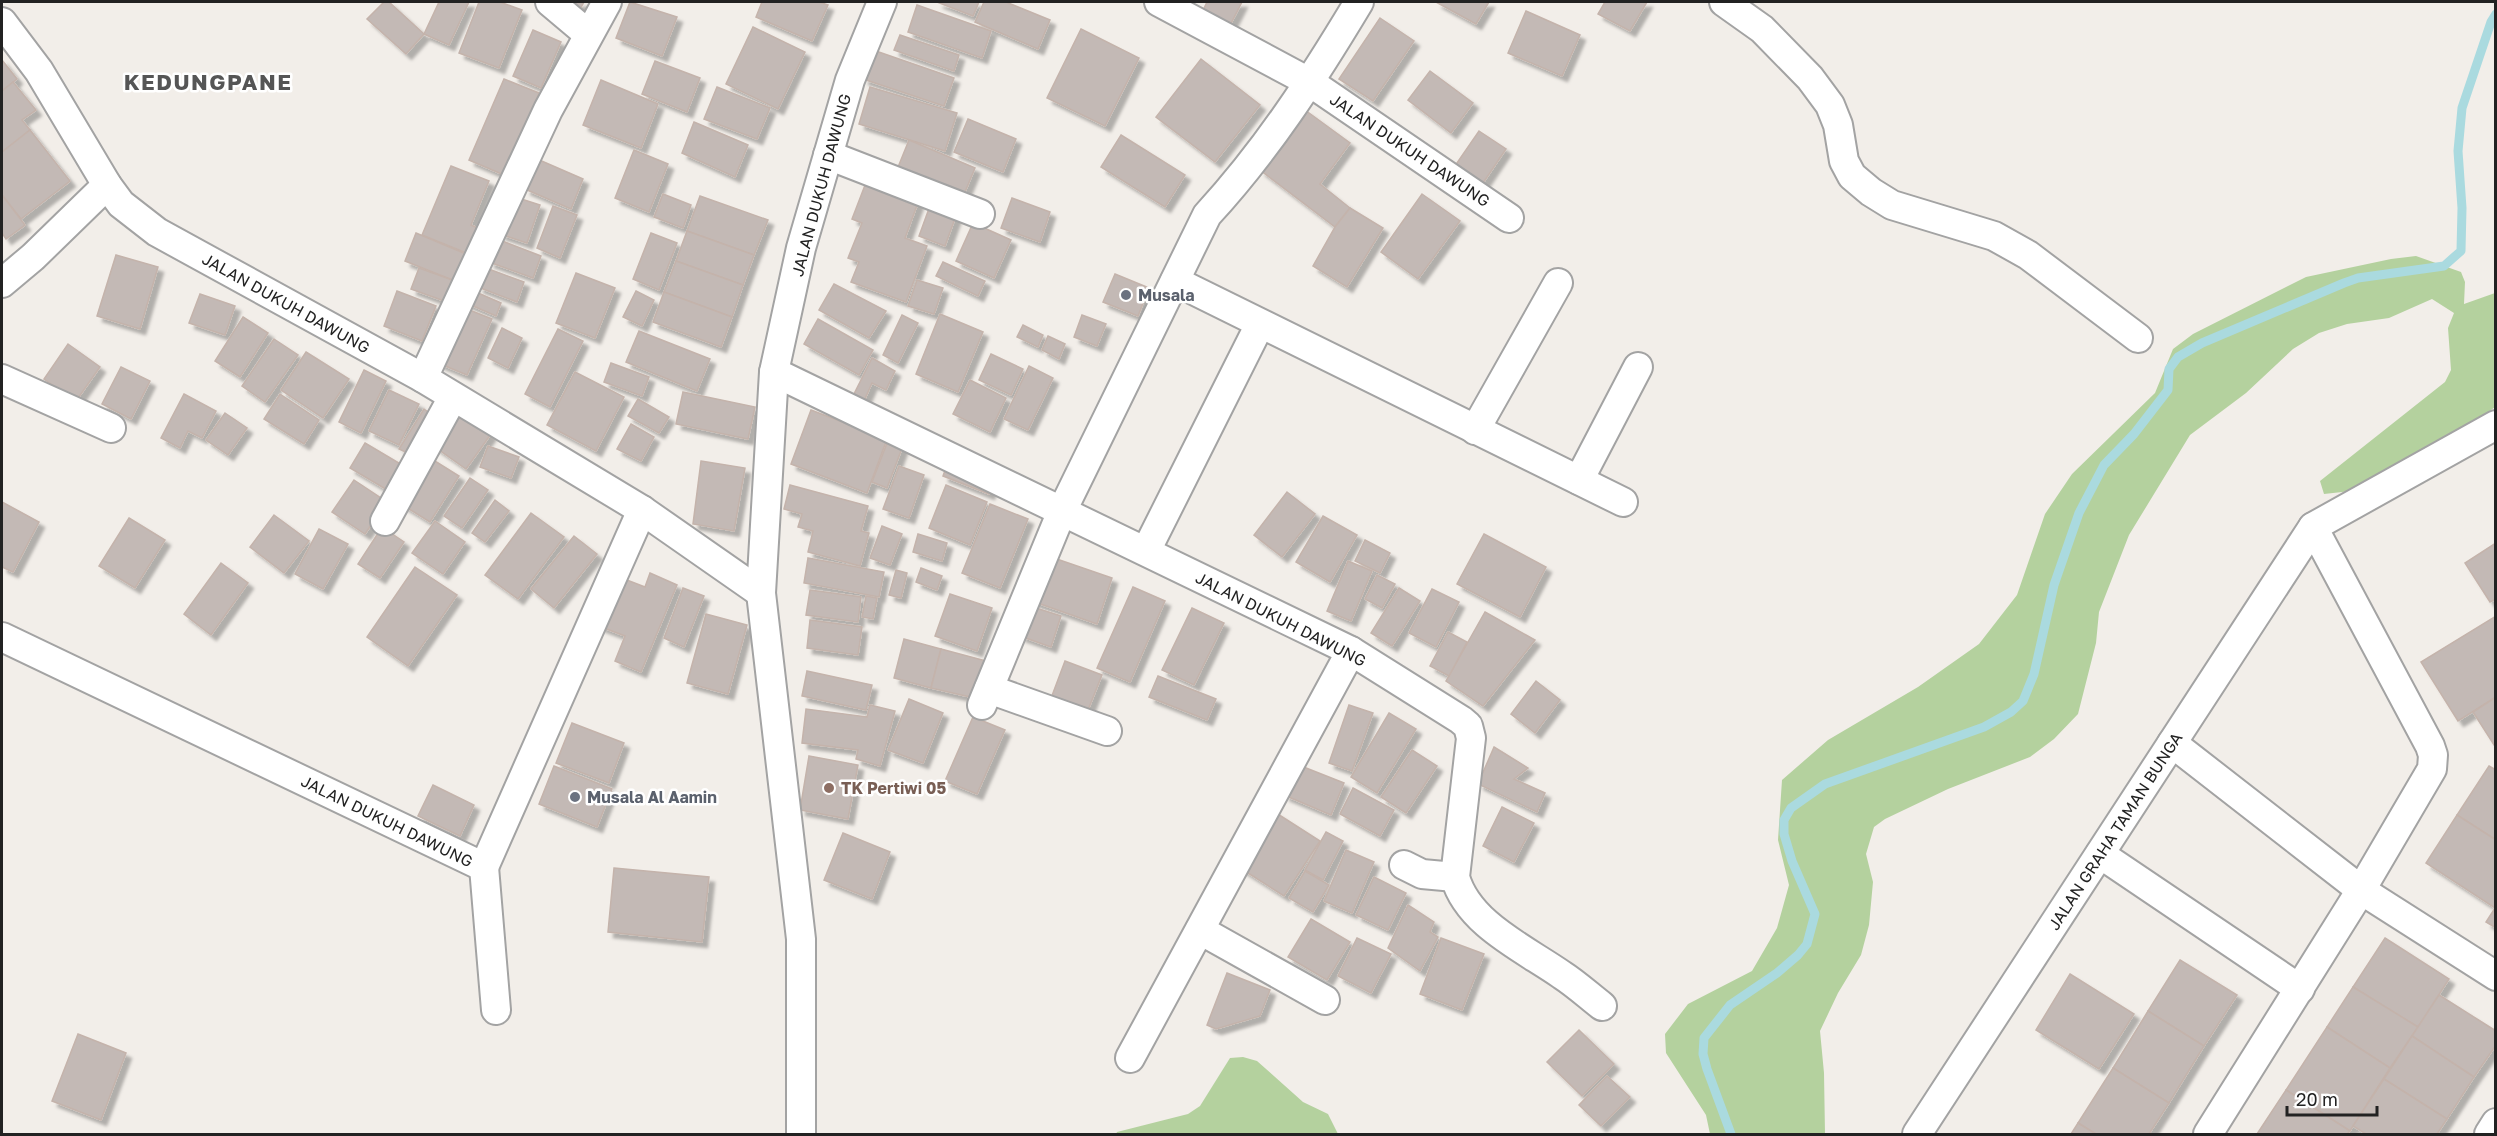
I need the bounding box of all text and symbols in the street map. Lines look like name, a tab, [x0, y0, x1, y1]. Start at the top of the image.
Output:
district label: KEDUNGPANE	[124, 68, 292, 95]
street label: JALAN DUKUH DAWUNG	[1326, 89, 1494, 211]
street label: JALAN DUKUH DAWUNG	[787, 91, 855, 279]
street label: JALAN DUKUH DAWUNG	[199, 249, 373, 357]
place label: Musala	[1138, 285, 1195, 305]
marker: Musala	[1119, 288, 1133, 302]
street label: JALAN DUKUH DAWUNG	[1192, 567, 1370, 671]
street label: JALAN GRAHA TAMAN BUNGA	[2044, 728, 2187, 934]
street label: JALAN DUKUH DAWUNG	[298, 771, 476, 871]
place label: TK Pertiwi 05	[841, 778, 946, 798]
marker: TK Pertiwi 05	[822, 781, 836, 795]
place label: Musala Al Aamin	[587, 787, 717, 807]
marker: Musala Al Aamin	[568, 790, 582, 804]
scale bar	[2287, 1079, 2377, 1117]
text: 20 m	[2296, 1088, 2338, 1110]

